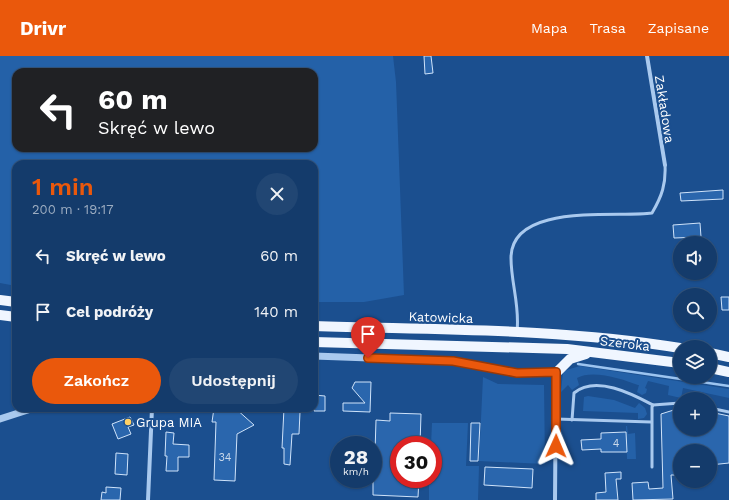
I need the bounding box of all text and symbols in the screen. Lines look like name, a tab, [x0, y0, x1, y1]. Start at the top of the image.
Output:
text: Drivr	[20, 17, 66, 40]
text: Mapa	[531, 20, 567, 36]
text: Trasa	[589, 20, 626, 36]
text: Zapisane	[648, 20, 709, 36]
street label: Zakładowa	[652, 74, 677, 145]
text: 60 m	[98, 83, 168, 116]
icon: left	[32, 84, 84, 136]
text: Skręć w lewo	[98, 117, 215, 138]
text: 1 min	[32, 173, 94, 201]
button: close	[256, 173, 298, 215]
text: 200 m · 19:17	[32, 202, 113, 217]
map controls	[673, 236, 717, 488]
button: sound	[673, 236, 717, 280]
icon: left	[32, 245, 54, 267]
text: Skręć w lewo	[66, 247, 166, 265]
text: 60 m	[260, 247, 298, 265]
button: search	[673, 288, 717, 332]
icon: arrive	[32, 301, 54, 323]
text: Cel podróży	[66, 303, 153, 321]
text: 140 m	[254, 303, 298, 321]
street label: Katowicka	[408, 309, 474, 326]
pin	[351, 317, 385, 358]
icon: arrive	[357, 323, 379, 345]
street label: Szeroka	[599, 333, 651, 354]
button: layers	[673, 340, 717, 384]
button: Zakończ	[32, 358, 161, 404]
button: Udostępnij	[169, 358, 298, 404]
button: +	[673, 392, 717, 436]
place label: Grupa MIA	[136, 415, 202, 430]
marker: Grupa MIA	[123, 417, 133, 427]
position arrow	[535, 425, 577, 467]
speed limit sign: 30	[390, 436, 442, 488]
house number: 4	[613, 437, 620, 450]
button: −	[673, 444, 717, 488]
text: 28	[344, 445, 368, 469]
house number: 34	[218, 451, 232, 464]
text: km/h	[343, 466, 369, 477]

